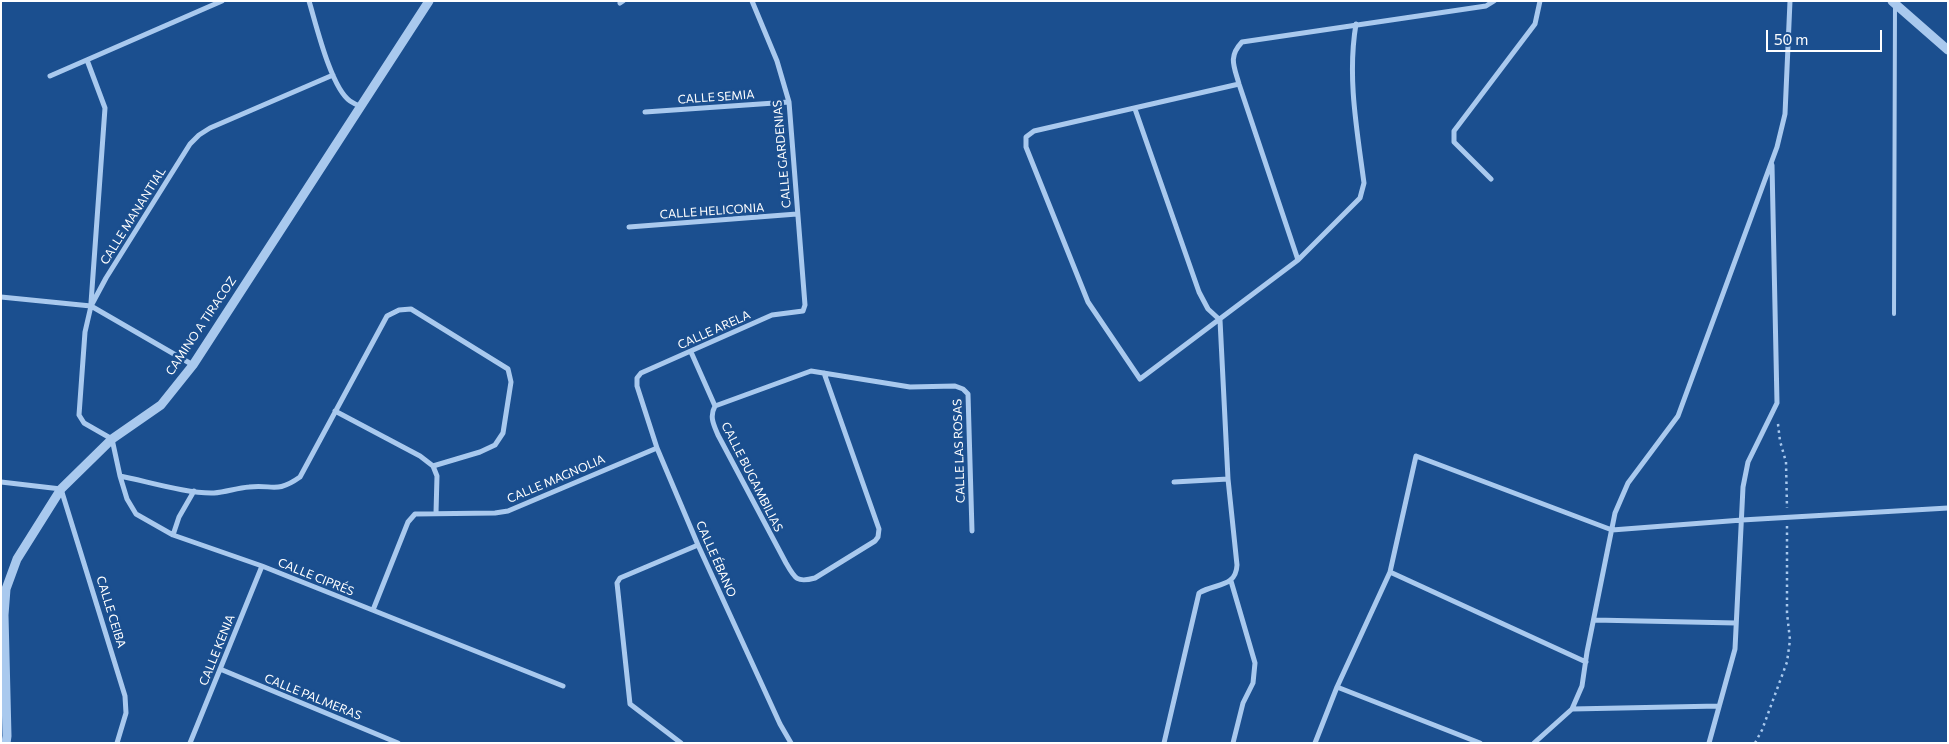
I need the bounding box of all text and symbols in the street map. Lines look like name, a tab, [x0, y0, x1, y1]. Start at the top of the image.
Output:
scale bar	[1769, 20, 1885, 52]
text: 50 m	[1774, 30, 1808, 48]
street label: CALLE SEMIA	[677, 87, 755, 107]
street label: CALLE GARDENIAS	[770, 99, 794, 209]
street label: CALLE MANANTIAL	[97, 165, 169, 267]
street label: CALLE HELICONIA	[659, 200, 765, 222]
street label: CAMINO A TIRACOZ	[163, 274, 239, 378]
street label: CALLE ARELA	[675, 308, 753, 352]
street label: CALLE LAS ROSAS	[950, 399, 968, 503]
street label: CALLE BUGAMBILIAS	[718, 420, 786, 534]
street label: CALLE MAGNOLIA	[505, 452, 607, 506]
street label: CALLE ÉBANO	[693, 519, 739, 599]
street label: CALLE CIPRÉS	[276, 555, 356, 599]
street label: CALLE CEIBA	[93, 574, 129, 650]
street label: CALLE KENIA	[196, 612, 238, 688]
street label: CALLE PALMERAS	[262, 671, 364, 723]

